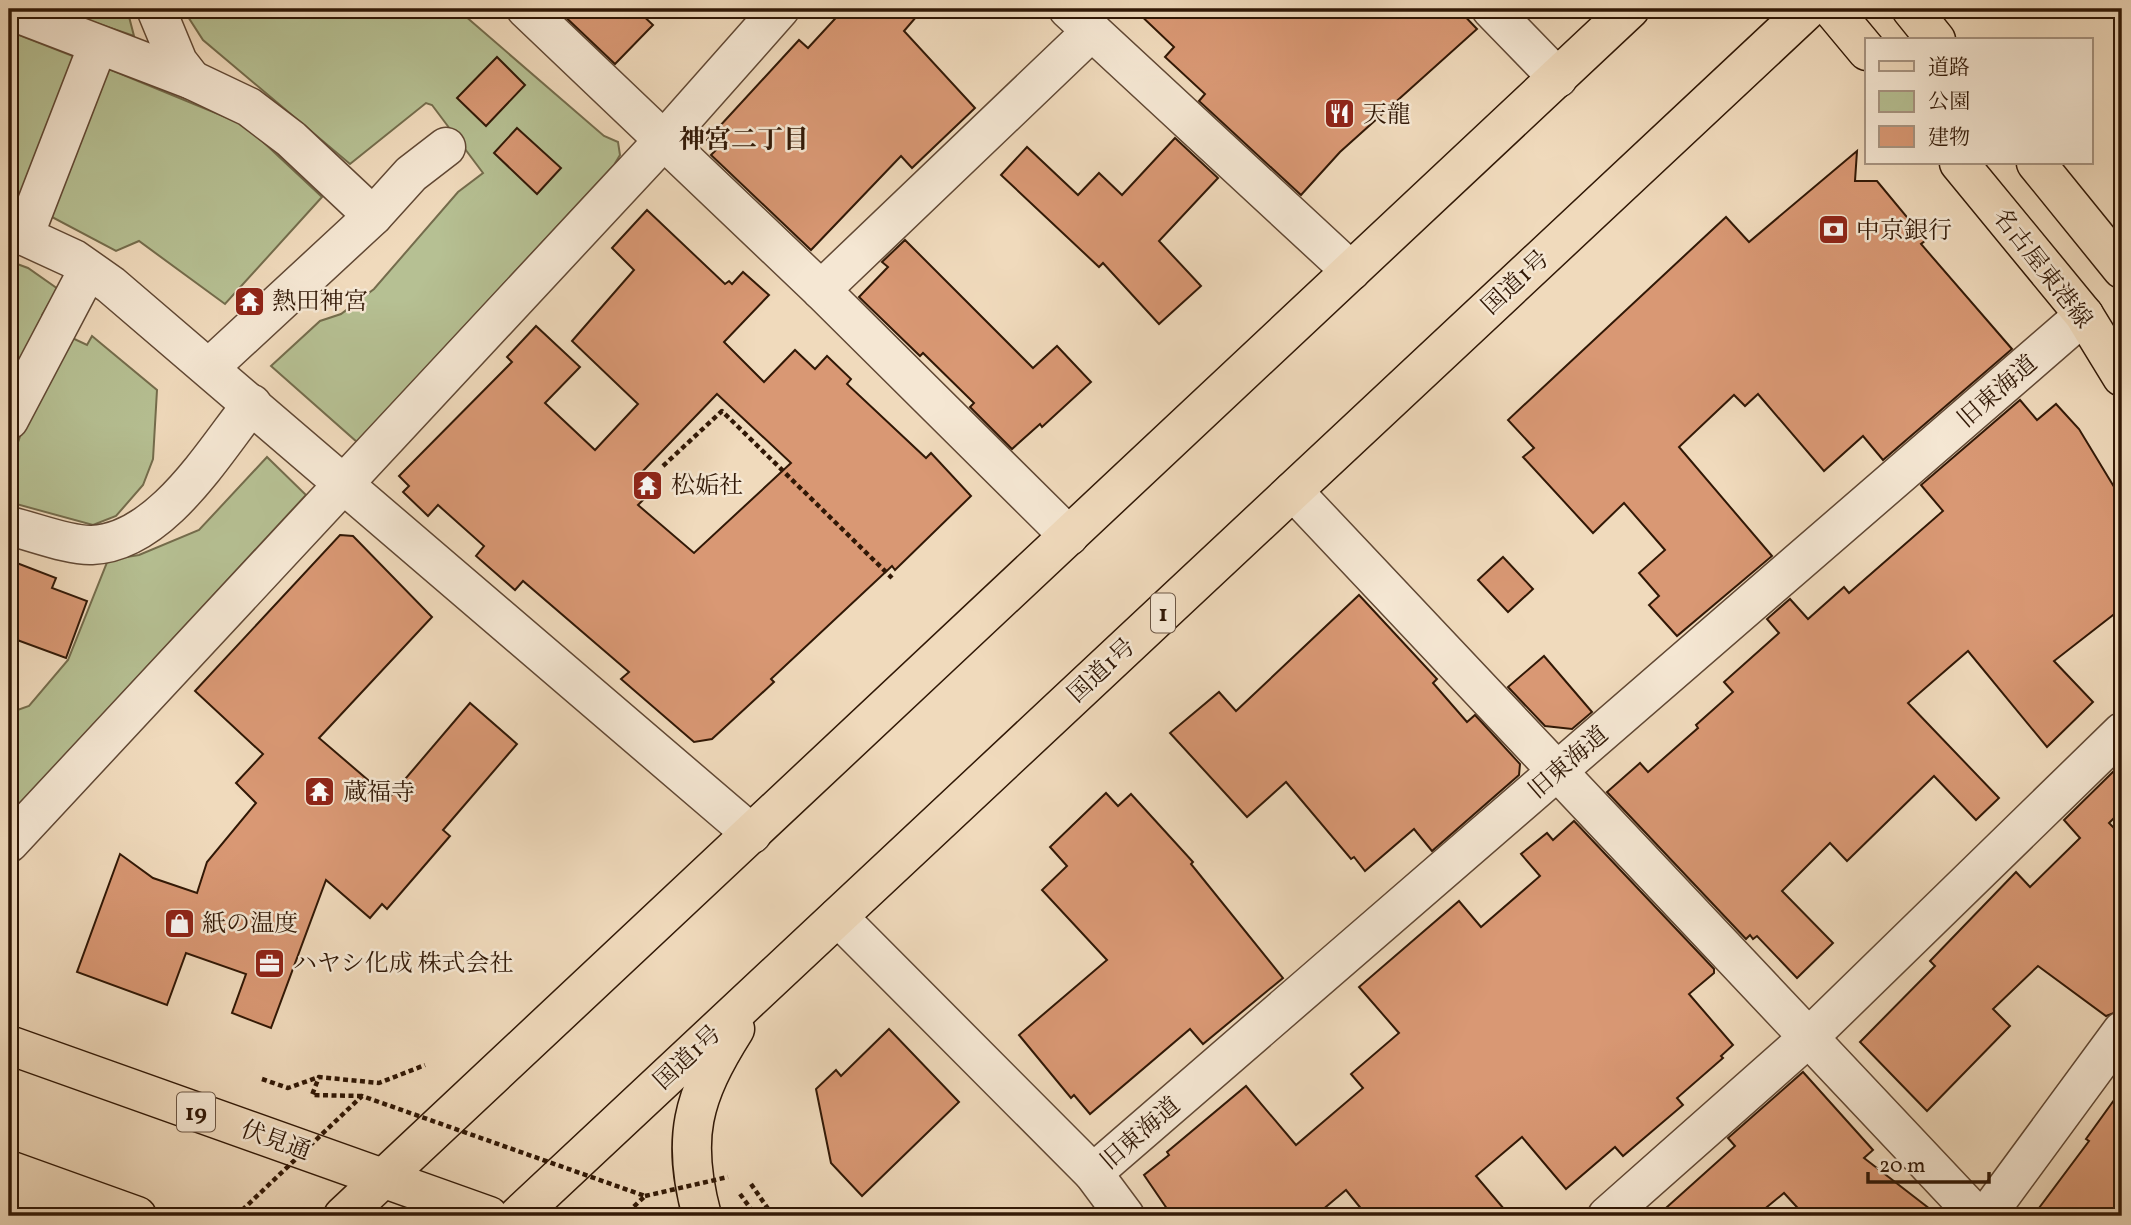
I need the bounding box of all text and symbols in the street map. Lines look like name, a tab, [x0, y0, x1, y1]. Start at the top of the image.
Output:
legend	[1865, 38, 2092, 164]
text: 道路	[1928, 54, 1970, 83]
text: 公園	[1928, 88, 1970, 117]
restaurant icon: 天龍	[1323, 97, 1357, 131]
place label: 天龍	[1363, 99, 1411, 133]
district label: 神宮二丁目	[679, 123, 809, 159]
text: 建物	[1928, 124, 1970, 153]
street label: 名古屋東港線	[1984, 202, 2099, 336]
bank icon: 中京銀行	[1816, 213, 1850, 247]
place label: 中京銀行	[1856, 215, 1952, 249]
street label: 国道1号	[1475, 243, 1558, 324]
temple icon: 熱田神宮	[232, 284, 266, 318]
place label: 熱田神宮	[272, 286, 368, 320]
street label: 旧東海道	[1951, 348, 2046, 437]
temple icon: 松姤社	[631, 468, 665, 502]
place label: 松姤社	[671, 470, 743, 504]
road number: 1	[1151, 594, 1175, 632]
street label: 国道1号	[1061, 631, 1144, 712]
street label: 旧東海道	[1522, 719, 1617, 808]
temple icon: 蔵福寺	[303, 775, 337, 809]
place label: 蔵福寺	[343, 777, 415, 811]
shop icon: 紙の温度	[162, 906, 196, 940]
place label: 紙の温度	[202, 908, 298, 942]
office icon: ハヤシ化成 株式会社	[253, 946, 287, 980]
place label: ハヤシ化成 株式会社	[293, 948, 514, 982]
street label: 国道1号	[647, 1018, 730, 1099]
street label: 旧東海道	[1094, 1090, 1189, 1179]
road number: 19	[177, 1092, 215, 1132]
street label: 伏見通	[236, 1114, 315, 1170]
scale bar	[1868, 1141, 1989, 1185]
text: 20 m	[1879, 1152, 1925, 1181]

